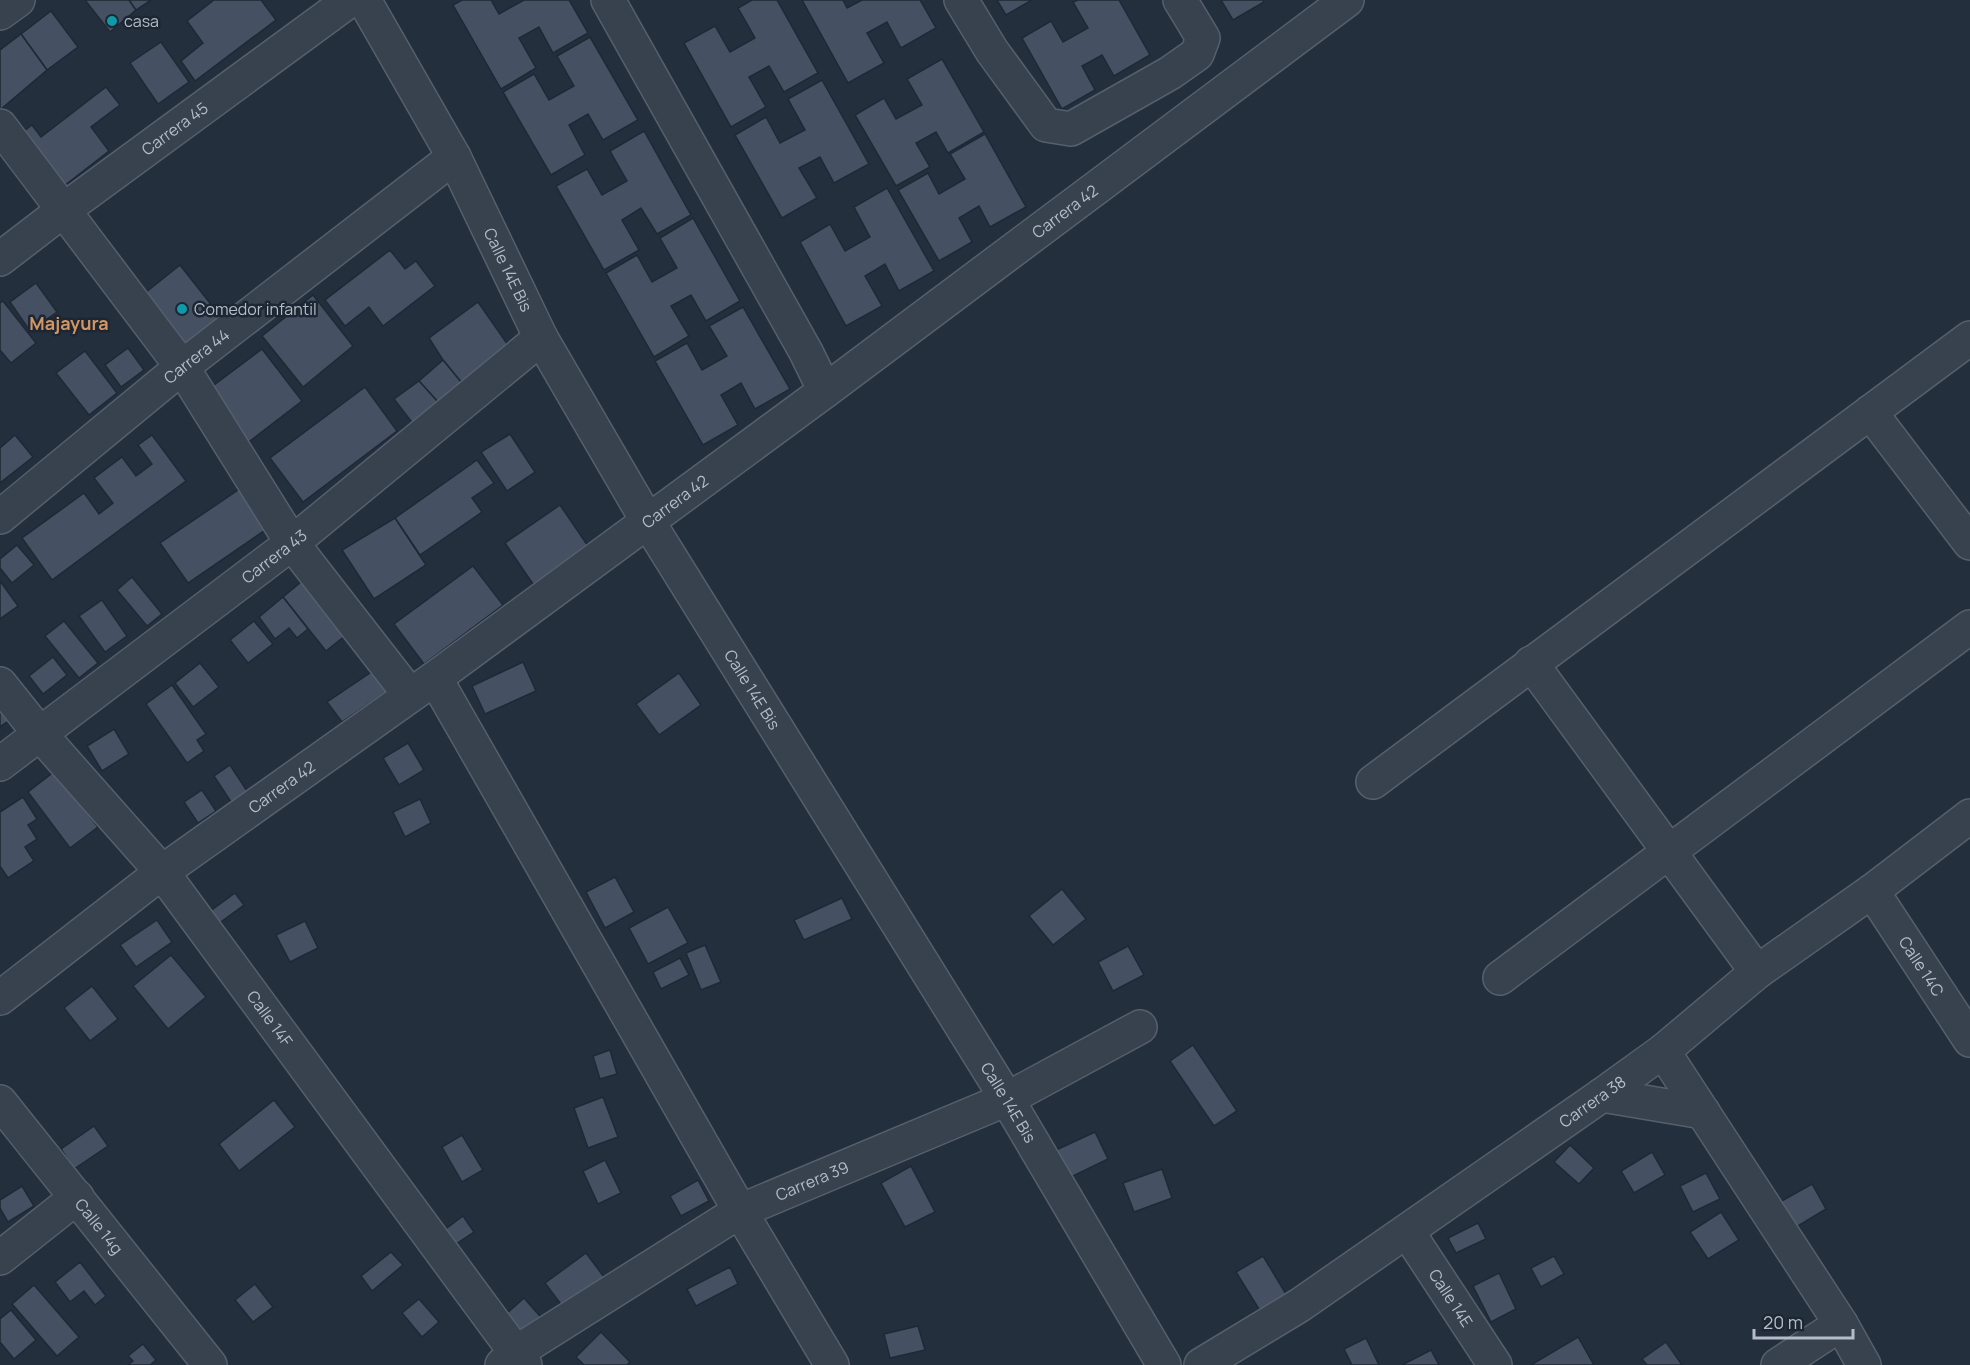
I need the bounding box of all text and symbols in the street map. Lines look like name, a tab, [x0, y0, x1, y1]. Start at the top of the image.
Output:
place label: casa	[124, 10, 159, 32]
marker: casa	[105, 14, 119, 28]
street label: Carrera 45	[137, 97, 212, 160]
street label: Carrera 42	[1027, 179, 1102, 243]
street label: Calle 14E Bis	[479, 224, 538, 315]
place label: Comedor infantil	[194, 298, 317, 320]
marker: Comedor infantil	[175, 302, 189, 316]
district label: Majayura	[29, 311, 109, 335]
street label: Carrera 44	[159, 323, 234, 389]
street label: Carrera 42	[637, 470, 713, 533]
street label: Carrera 43	[237, 524, 312, 588]
street label: Calle 14E Bis	[719, 645, 786, 734]
street label: Carrera 42	[244, 756, 319, 818]
street label: Calle 14C	[1894, 932, 1949, 1000]
street label: Calle 14F	[242, 986, 298, 1051]
street label: Calle 14E Bis	[976, 1058, 1041, 1147]
street label: Carrera 38	[1555, 1070, 1630, 1133]
street label: Carrera 39	[772, 1156, 852, 1206]
street label: Calle 14g	[70, 1194, 128, 1259]
street label: Calle 14E	[1424, 1265, 1478, 1331]
scale bar	[1754, 1302, 1853, 1340]
text: 20 m	[1763, 1310, 1803, 1334]

